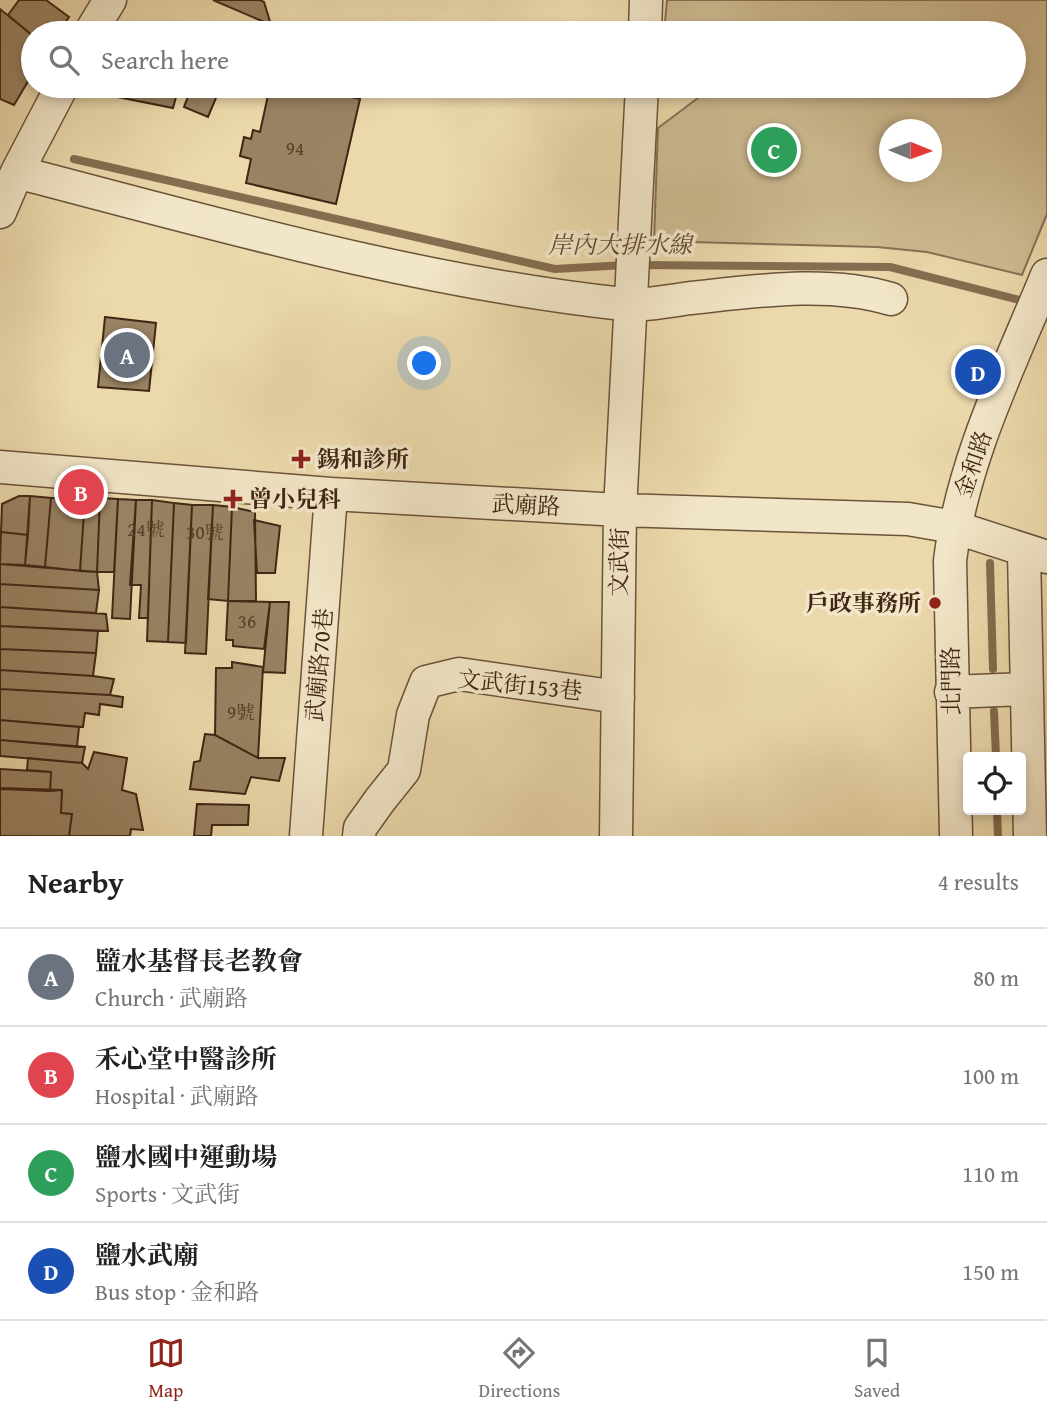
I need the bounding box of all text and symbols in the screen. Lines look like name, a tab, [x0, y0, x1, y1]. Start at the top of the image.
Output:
search box	[21, 21, 1026, 98]
text: Search here	[101, 40, 229, 79]
icon: search	[45, 41, 83, 79]
north arrow	[879, 119, 942, 182]
pin: C	[751, 124, 797, 176]
house number: 94	[286, 134, 304, 162]
water label: 岸內大排水線	[548, 227, 695, 262]
pin: A	[104, 329, 150, 381]
your location	[407, 346, 441, 380]
pin: D	[955, 346, 1001, 398]
street label: 金和路	[946, 426, 999, 502]
place label: 錫和診所	[317, 442, 409, 475]
marker: 錫和診所	[291, 449, 311, 469]
pin: B	[58, 466, 104, 518]
place label: 曾小兒科	[249, 482, 341, 515]
street label: 武廟路	[491, 486, 561, 523]
marker: 曾小兒科	[223, 489, 243, 509]
house number: 24號	[127, 515, 165, 543]
house number: 30號	[186, 518, 224, 546]
street label: 文武街	[601, 527, 636, 597]
place label: 戶政事務所	[806, 586, 921, 619]
marker: 戶政事務所	[927, 595, 943, 611]
house number: 36	[238, 607, 256, 635]
street label: 武廟路70巷	[297, 607, 340, 723]
street label: 北門路	[933, 646, 968, 716]
street label: 文武街153巷	[456, 662, 584, 707]
house number: 9號	[227, 698, 255, 726]
map controls	[963, 752, 1026, 815]
button: locate	[963, 752, 1026, 815]
text: Nearby	[28, 860, 124, 904]
text: 4 results	[938, 865, 1019, 898]
text: 盬水基督長老教會	[95, 941, 303, 980]
text: A	[44, 961, 58, 994]
text: 80 m	[973, 961, 1019, 994]
text: Church · 武廟路	[95, 981, 248, 1014]
text: 禾心堂中醫診所	[95, 1039, 277, 1078]
text: B	[44, 1059, 58, 1092]
text: 100 m	[962, 1059, 1019, 1092]
text: Hospital · 武廟路	[95, 1079, 258, 1112]
text: 鹽水國中運動場	[95, 1137, 277, 1176]
text: C	[44, 1157, 58, 1190]
text: 110 m	[962, 1157, 1019, 1190]
text: Sports · 文武街	[95, 1177, 240, 1210]
text: 鹽水武廟	[95, 1235, 199, 1274]
text: D	[44, 1255, 58, 1288]
text: 150 m	[962, 1255, 1019, 1288]
text: Bus stop · 金和路	[95, 1275, 259, 1308]
tab: Map	[147, 1334, 185, 1404]
tab: Directions	[479, 1334, 560, 1404]
tab: Saved	[854, 1334, 900, 1404]

